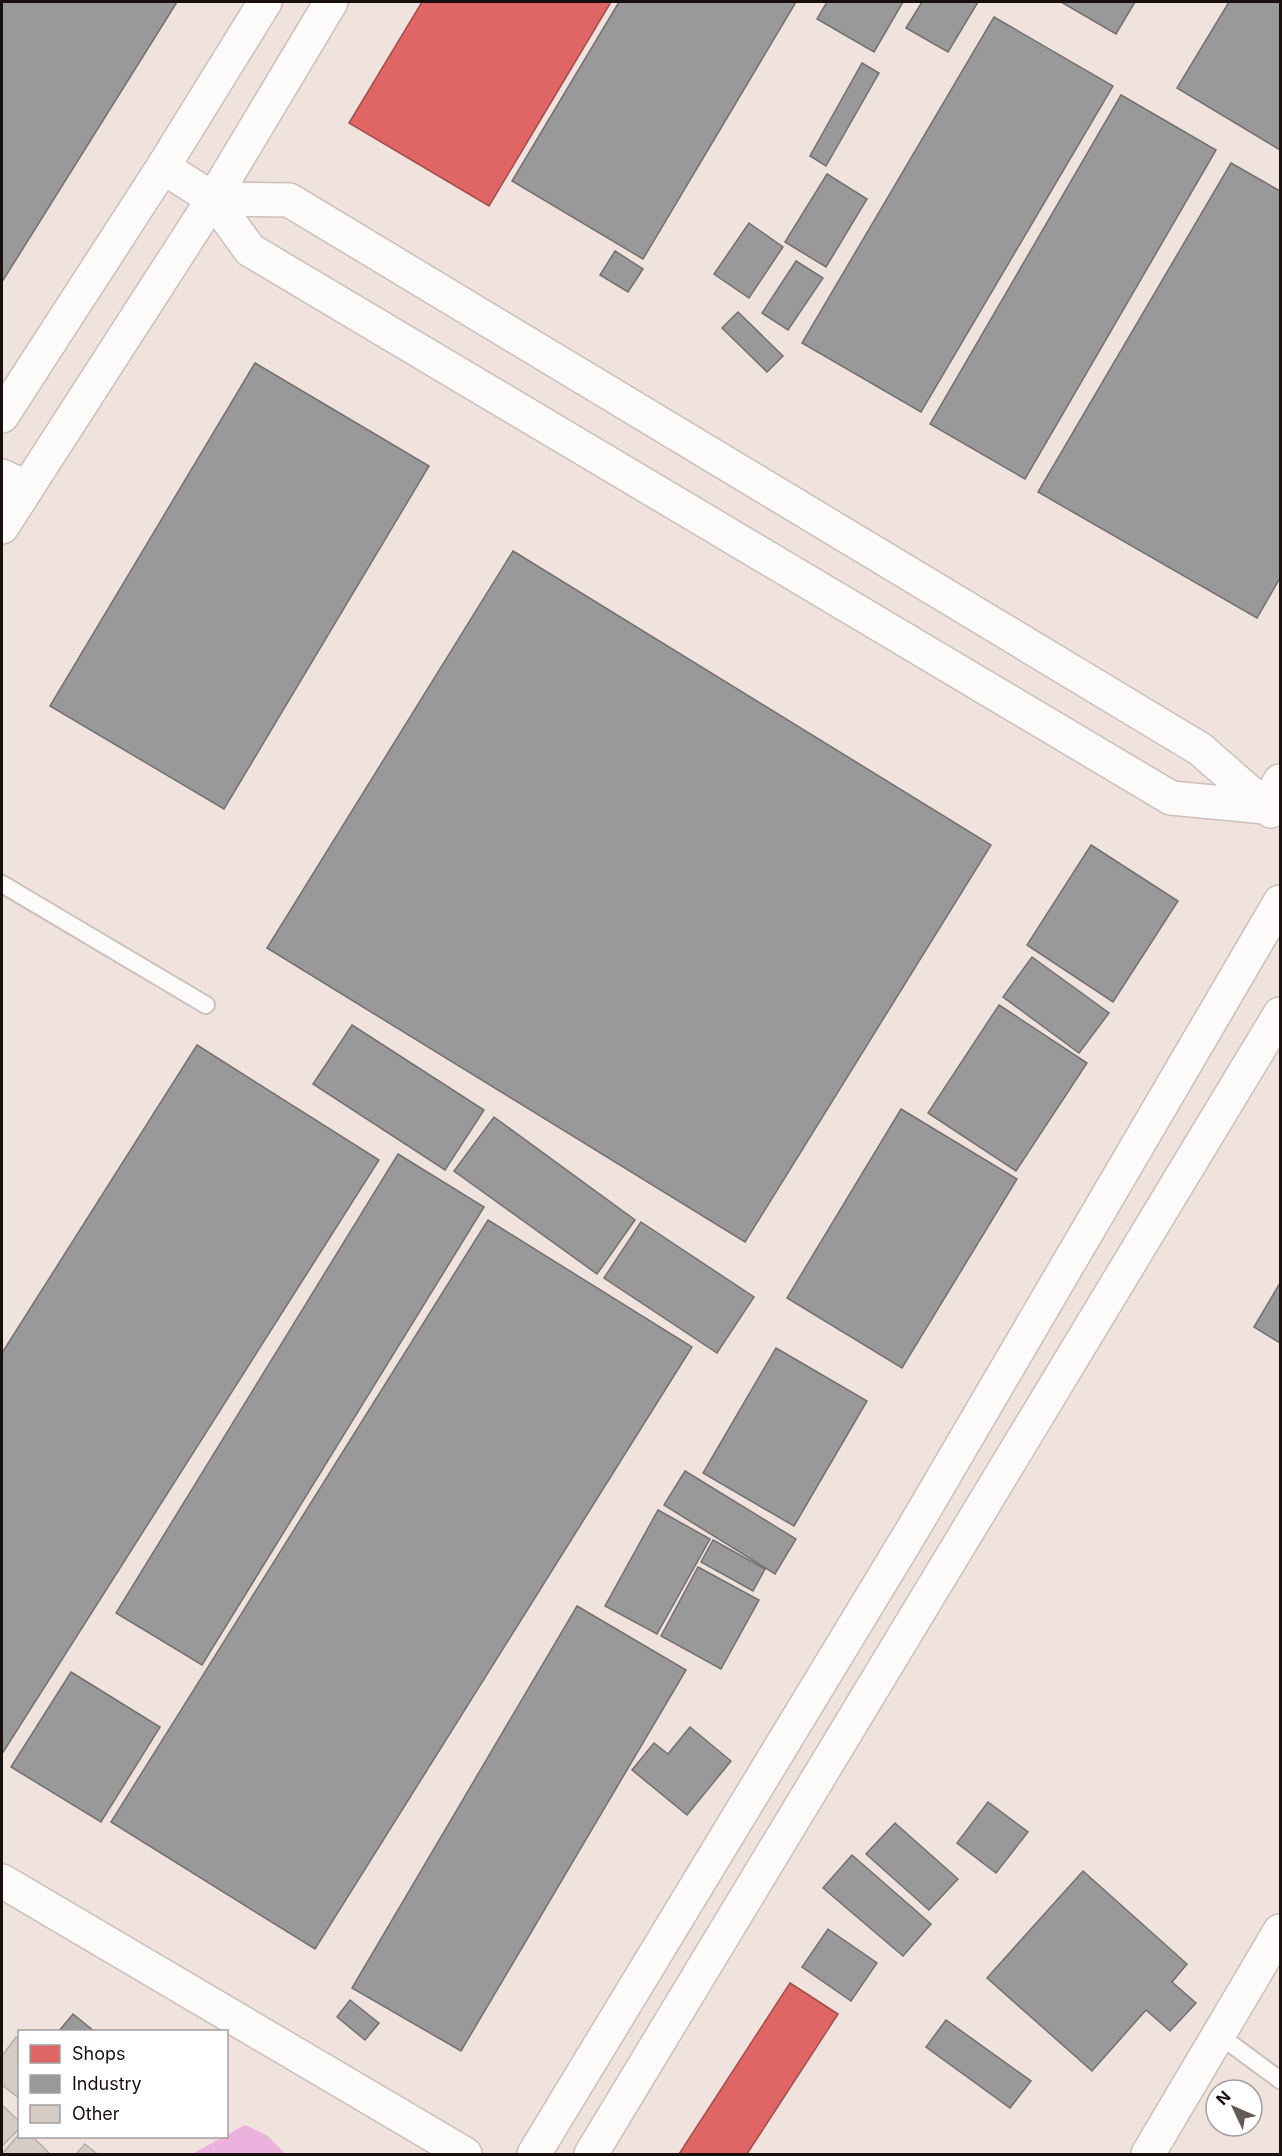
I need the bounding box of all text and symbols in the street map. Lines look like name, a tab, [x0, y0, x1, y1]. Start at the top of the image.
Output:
legend	[18, 2030, 228, 2138]
text: Shops	[72, 2043, 126, 2064]
text: Industry	[72, 2073, 142, 2094]
north arrow	[1204, 2078, 1264, 2138]
text: N	[1212, 2086, 1235, 2109]
text: Other	[72, 2103, 120, 2124]

